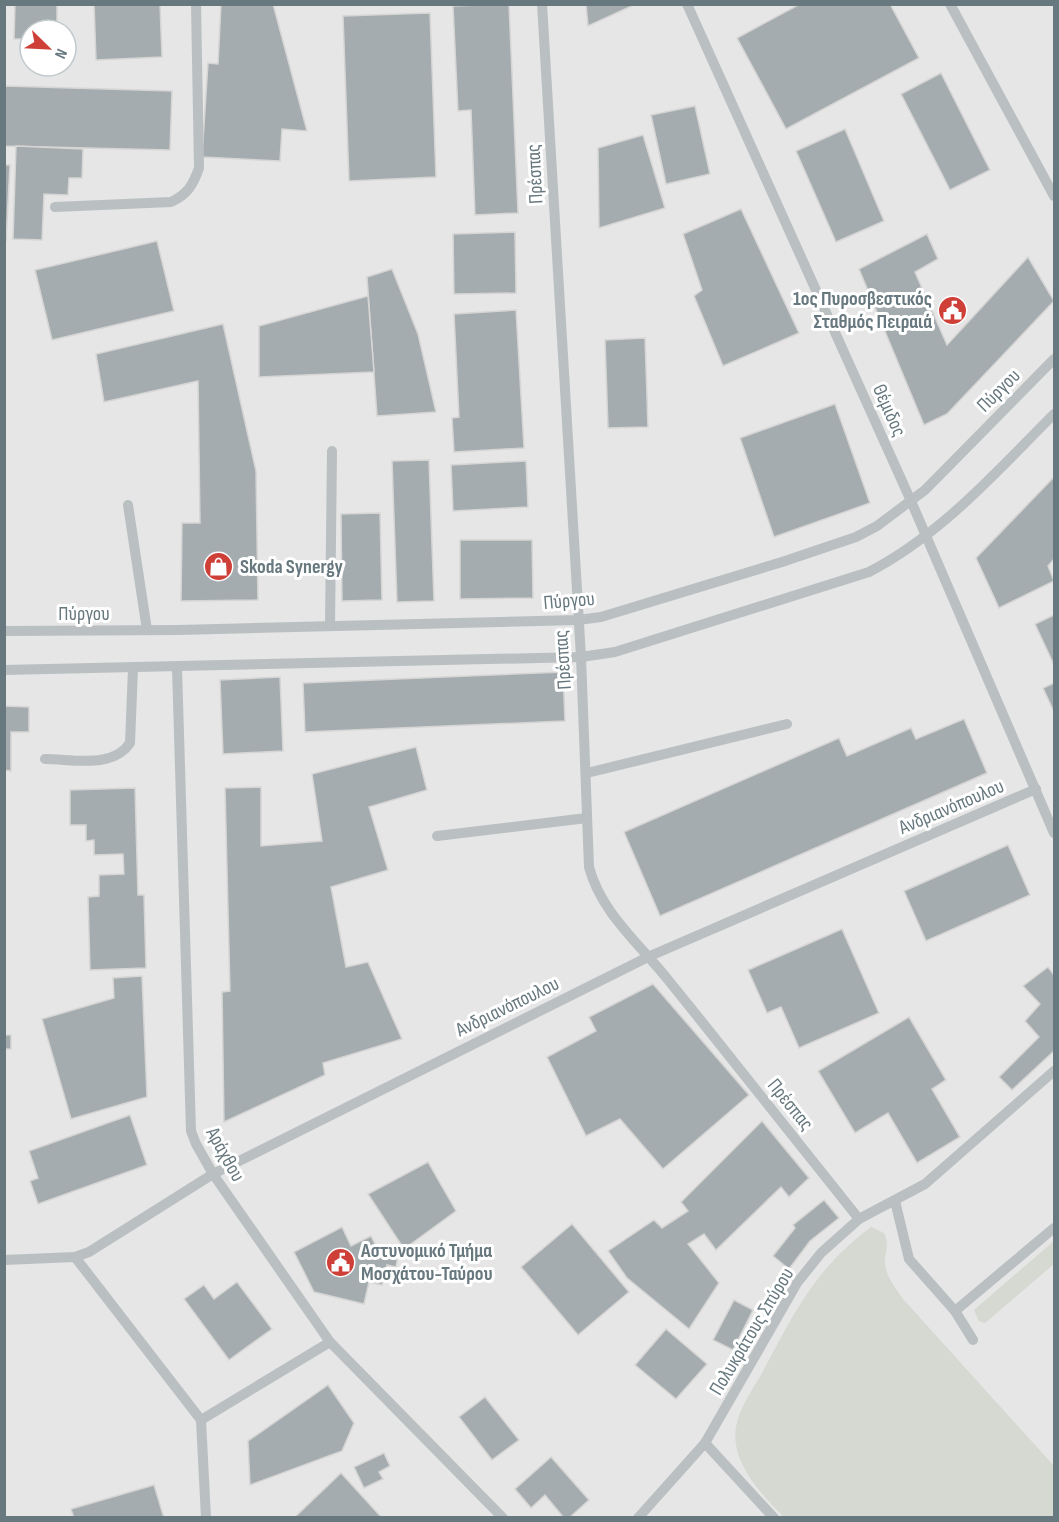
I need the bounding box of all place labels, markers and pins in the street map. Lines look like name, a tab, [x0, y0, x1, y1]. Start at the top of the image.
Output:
place label: 1ος Πυροσβεστικός Σταθμός Πειραιά	[793, 287, 932, 334]
public building icon: 1ος Πυροσβεστικός Σταθμός Πειραιά	[937, 294, 969, 326]
shop icon: Skoda Synergy	[203, 550, 235, 582]
place label: Skoda Synergy	[240, 555, 343, 579]
place label: Αστυνομικό Τμήμα Μοσχάτου-Ταύρου	[360, 1239, 493, 1286]
public building icon: Αστυνομικό Τμήμα Μοσχάτου-Ταύρου	[324, 1246, 356, 1278]

